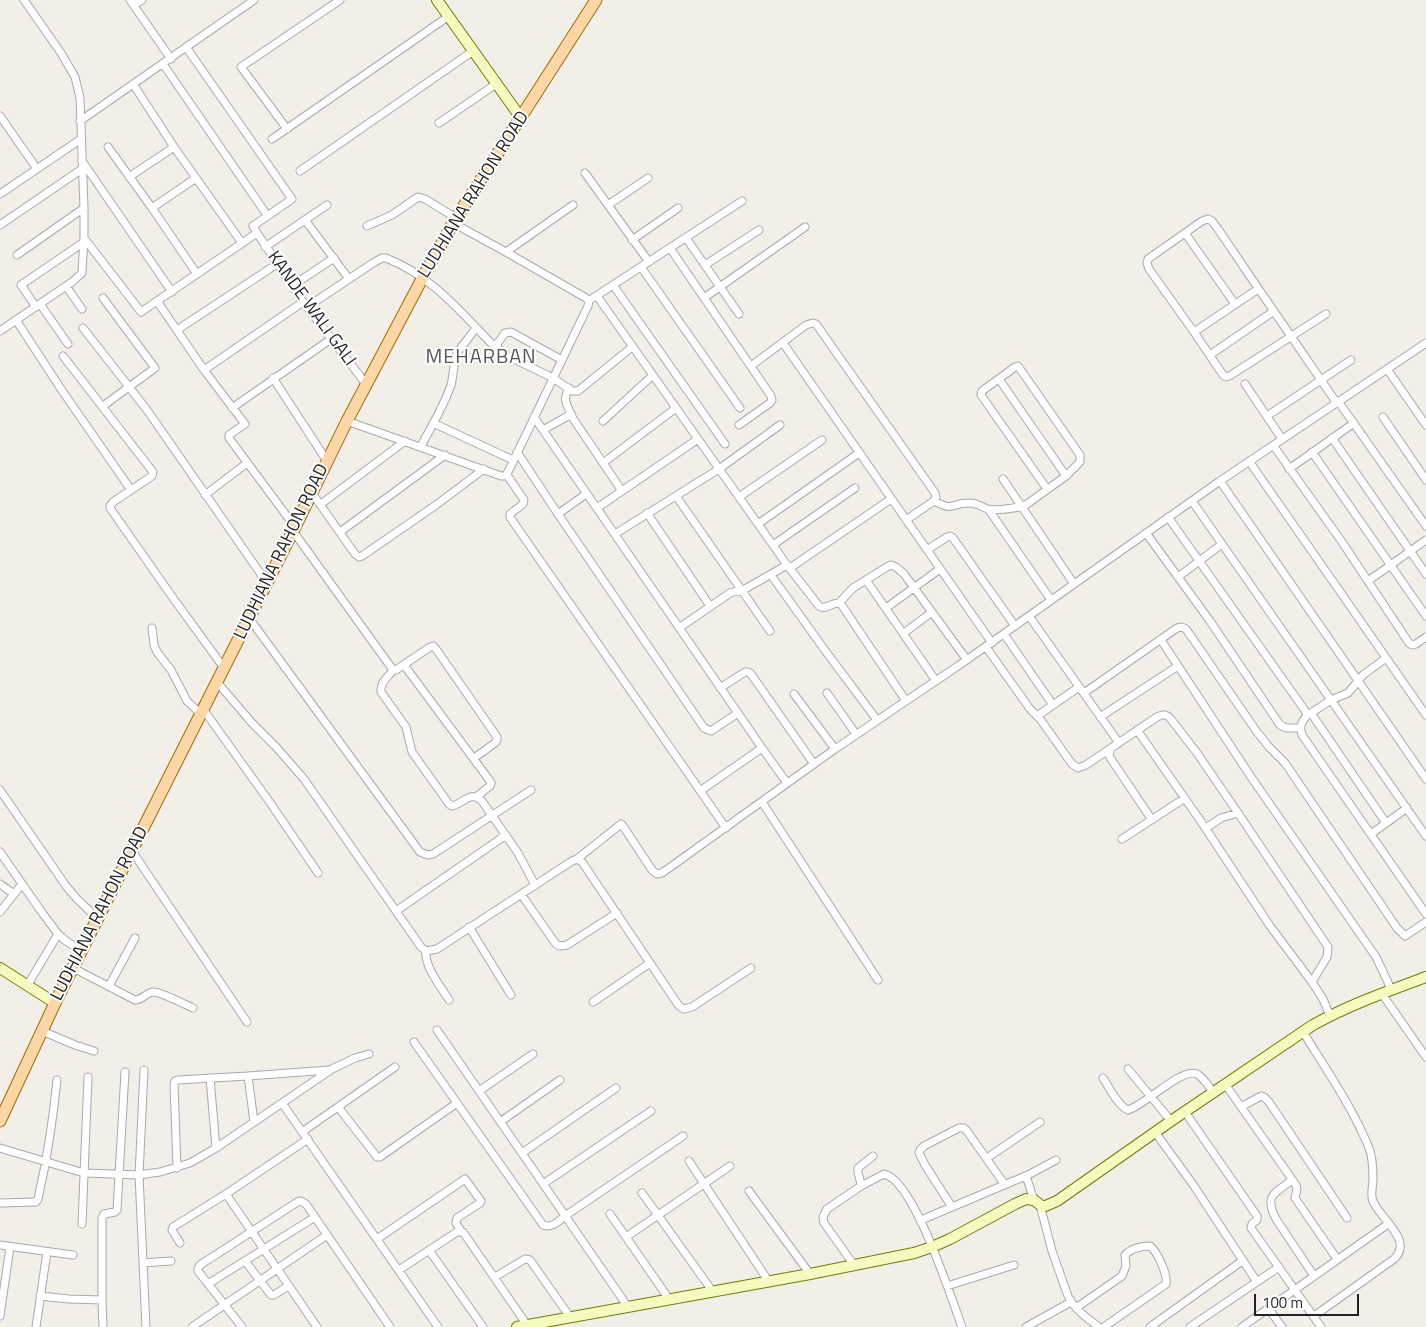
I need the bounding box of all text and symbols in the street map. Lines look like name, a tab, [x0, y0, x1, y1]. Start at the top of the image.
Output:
street label: LUDHIANA RAHON ROAD	[414, 108, 534, 282]
street label: KANDE WALI GALI	[262, 247, 360, 371]
district label: MEHARBAN	[424, 346, 538, 370]
street label: LUDHIANA RAHON ROAD	[230, 461, 334, 643]
street label: LUDHIANA RAHON ROAD	[47, 823, 153, 1005]
scale bar	[1256, 1284, 1361, 1316]
text: 100 m	[1262, 1291, 1303, 1314]

